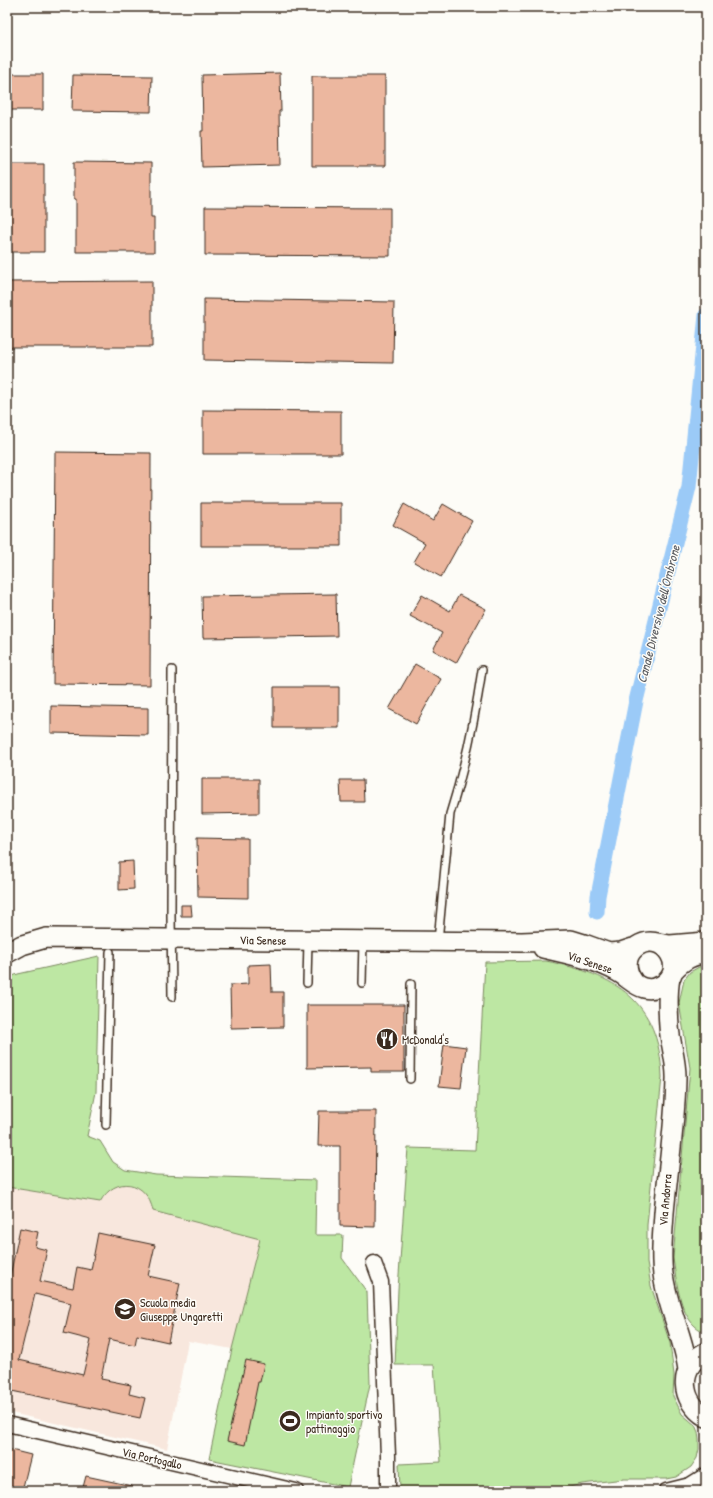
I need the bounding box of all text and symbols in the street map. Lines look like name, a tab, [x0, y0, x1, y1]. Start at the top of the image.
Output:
water label: Canale Diversivo dell'Ombrone	[632, 542, 684, 685]
street label: Via Senese	[239, 931, 287, 949]
street label: Via Senese	[565, 946, 615, 978]
restaurant icon: McDonald's	[374, 1026, 400, 1052]
place label: McDonald's	[402, 1031, 449, 1048]
street label: Via Andorra	[654, 1173, 676, 1226]
place label: Scuola media Giuseppe Ungaretti	[140, 1294, 223, 1325]
school or university icon: Scuola media Giuseppe Ungaretti	[112, 1296, 138, 1322]
place label: Impianto sportivo pattinaggio	[306, 1406, 382, 1437]
sports icon: Impianto sportivo pattinaggio	[277, 1408, 303, 1434]
street label: Via Portogallo	[120, 1443, 184, 1473]

